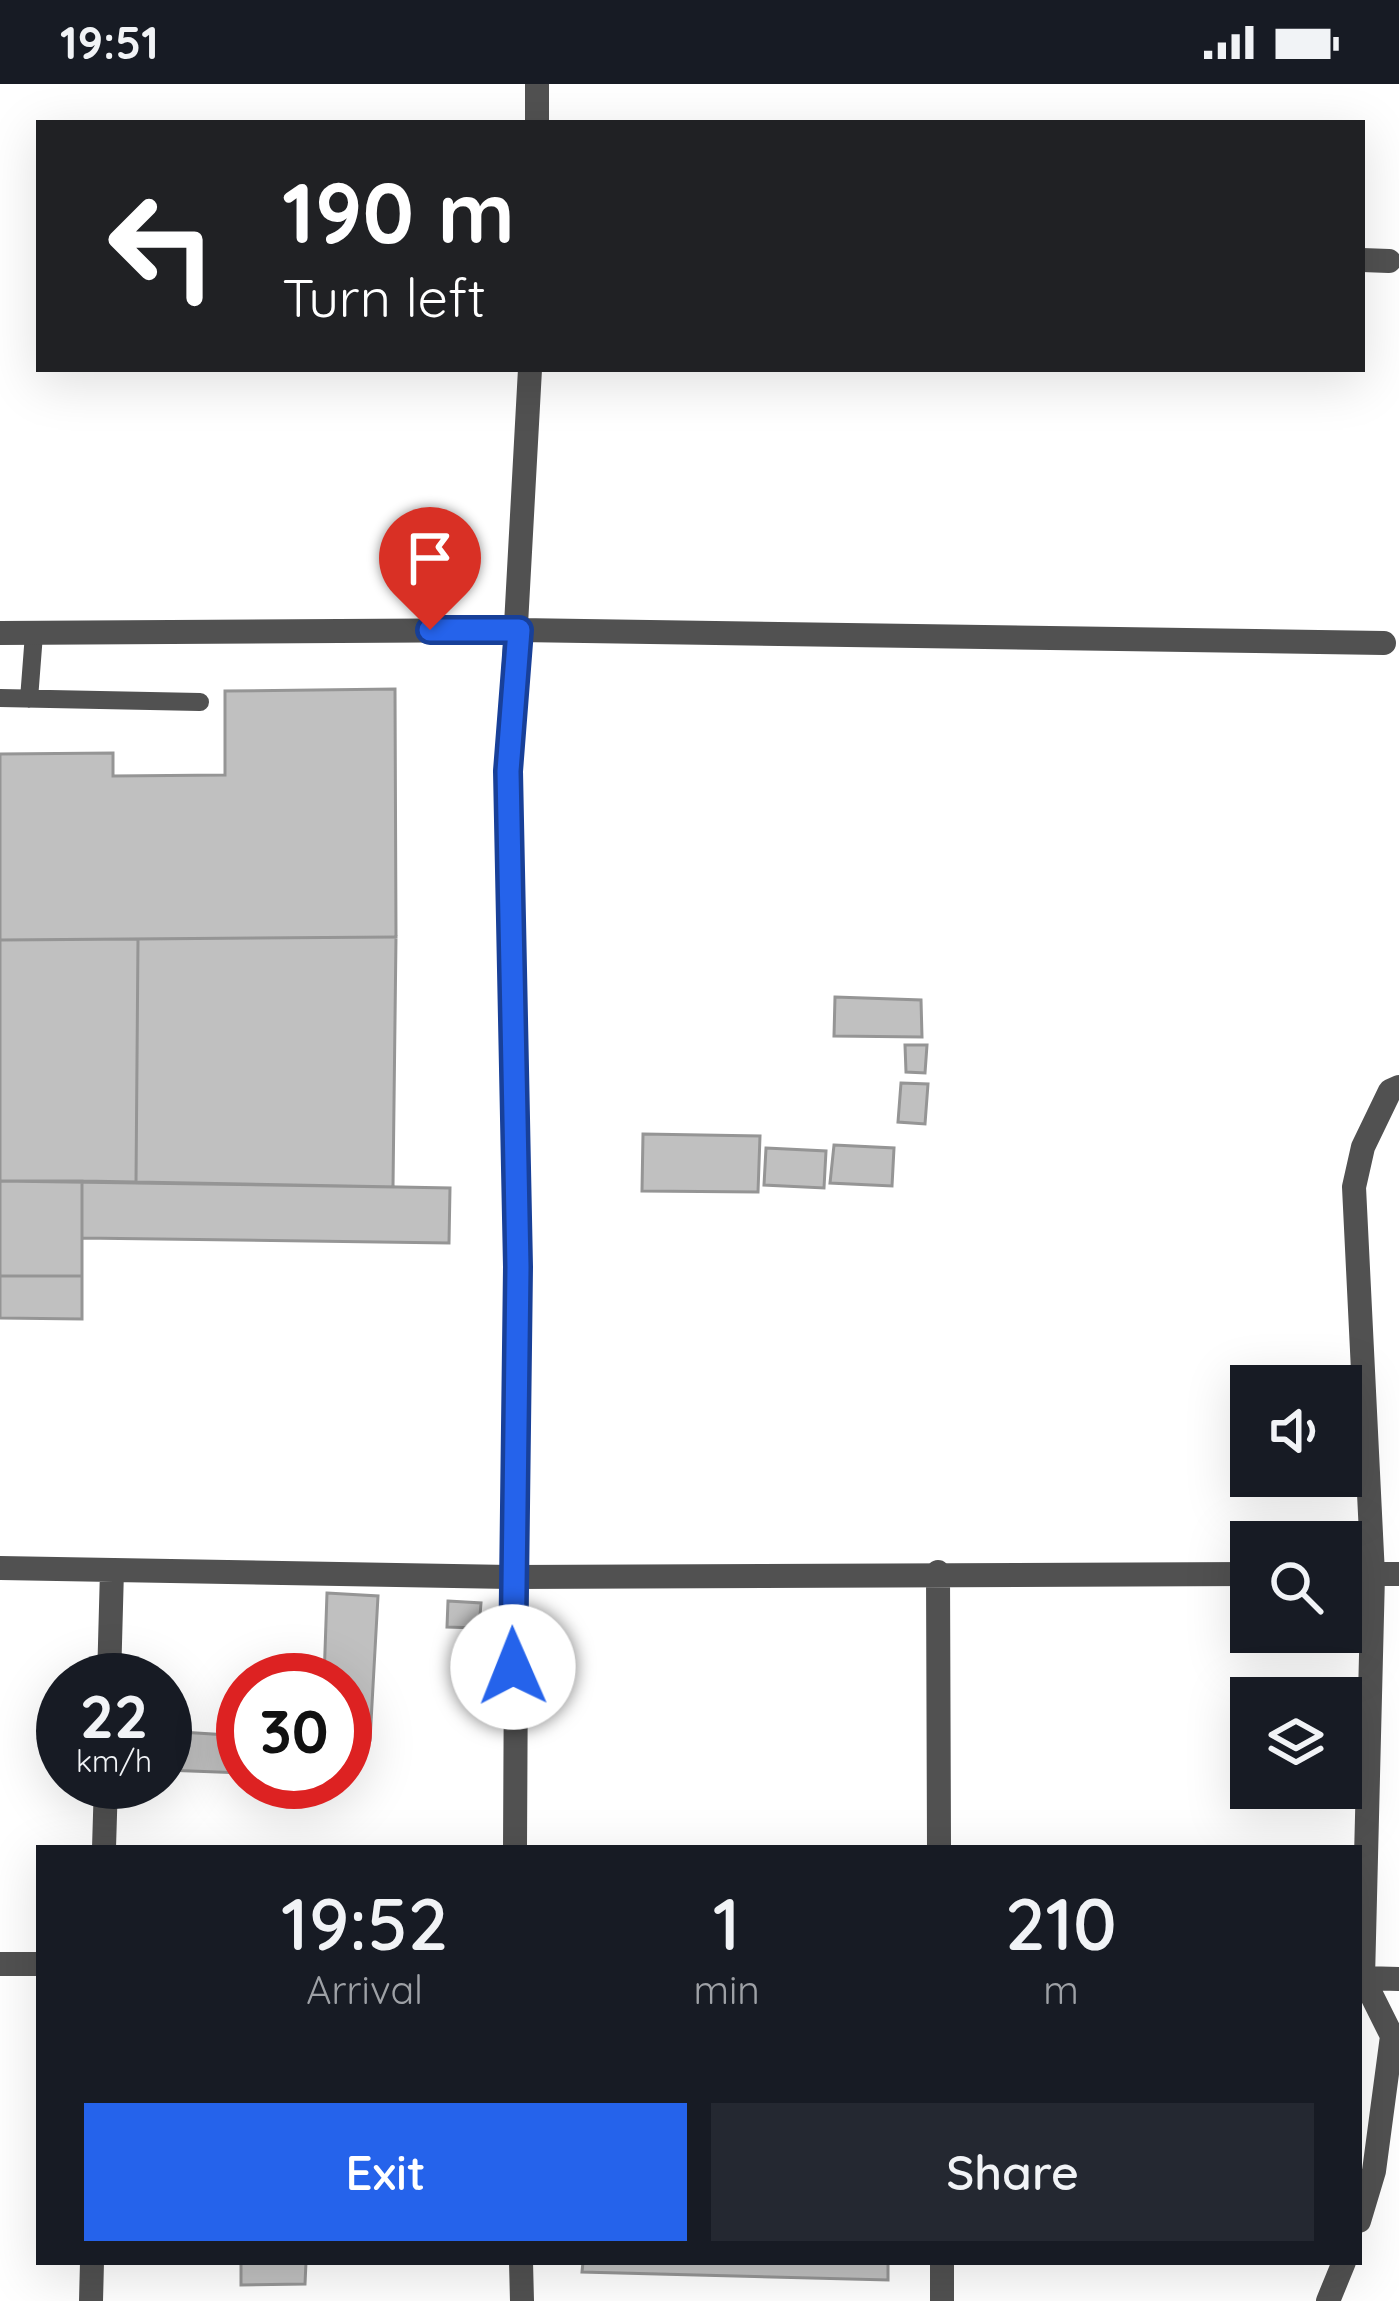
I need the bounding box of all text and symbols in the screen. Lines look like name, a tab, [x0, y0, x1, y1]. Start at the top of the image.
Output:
text: 19:51	[60, 14, 159, 70]
text: 190 m	[282, 159, 515, 264]
icon: left	[84, 168, 240, 324]
text: Turn left	[282, 263, 486, 331]
pin	[379, 507, 481, 630]
icon: arrive	[397, 525, 463, 591]
map controls	[1230, 1365, 1362, 1809]
button: sound	[1230, 1365, 1362, 1497]
button: search	[1230, 1521, 1362, 1653]
position arrow	[450, 1604, 576, 1730]
speed limit sign: 30	[216, 1653, 372, 1809]
button: layers	[1230, 1677, 1362, 1809]
text: 22	[80, 1678, 148, 1753]
text: km/h	[76, 1742, 152, 1780]
text: 19:52	[281, 1878, 448, 1968]
text: 1	[713, 1878, 740, 1968]
text: 210	[1005, 1878, 1117, 1968]
text: Arrival	[306, 1965, 423, 2014]
text: min	[693, 1965, 760, 2014]
text: m	[1043, 1965, 1079, 2014]
button: Exit	[84, 2103, 687, 2241]
button: Share	[711, 2103, 1314, 2241]

